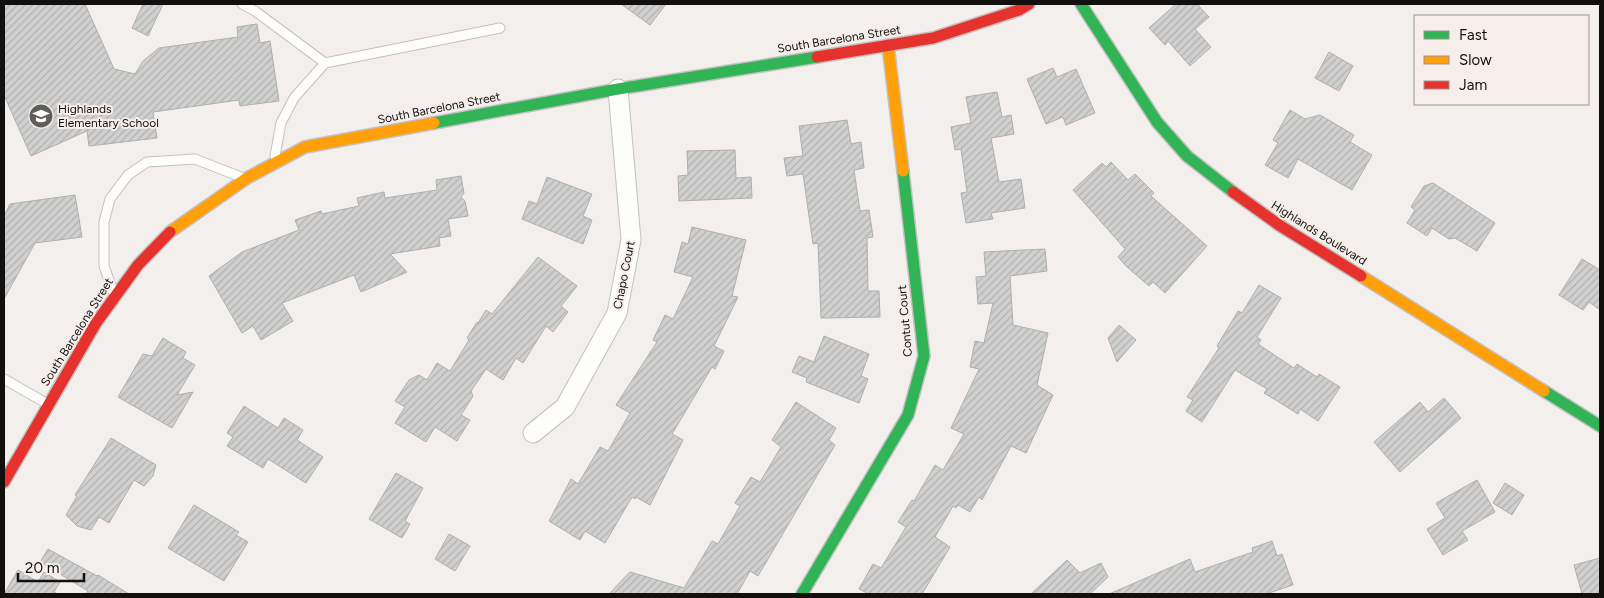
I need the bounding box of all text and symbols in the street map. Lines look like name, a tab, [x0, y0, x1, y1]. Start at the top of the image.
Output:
legend	[1414, 15, 1589, 105]
street label: South Barcelona Street	[776, 22, 902, 56]
text: Fast	[1459, 26, 1488, 44]
text: Slow	[1459, 51, 1492, 69]
text: Jam	[1459, 76, 1487, 94]
street label: South Barcelona Street	[376, 89, 502, 127]
place label: Highlands Elementary School	[58, 102, 159, 130]
school or university icon: Highlands Elementary School	[28, 103, 54, 129]
street label: Highlands Boulevard	[1269, 198, 1369, 268]
street label: Chapo Court	[611, 239, 638, 310]
street label: South Barcelona Street	[38, 275, 116, 389]
street label: Contut Court	[895, 284, 915, 357]
scale bar	[18, 550, 84, 582]
text: 20 m	[25, 559, 59, 577]

